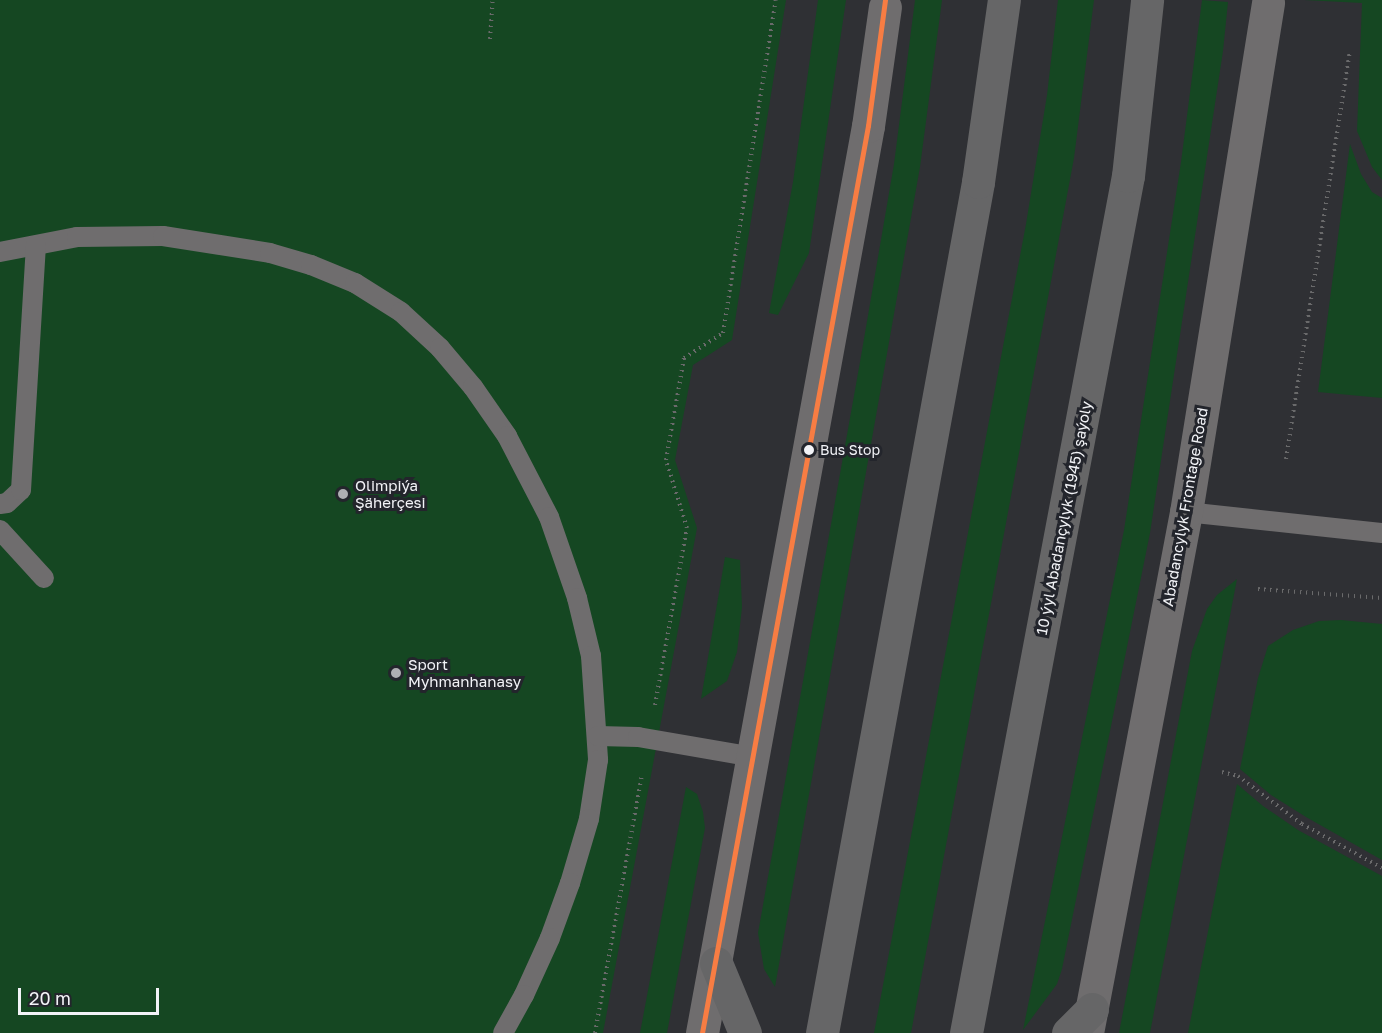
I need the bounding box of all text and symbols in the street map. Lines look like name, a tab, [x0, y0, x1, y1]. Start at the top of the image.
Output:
street label: 10 ýyl Abadançylyk (1945) şaýoly	[1032, 400, 1096, 636]
street label: Abadancylyk Frontage Road	[1159, 406, 1211, 608]
place label: Bus Stop	[820, 442, 880, 458]
marker: Bus Stop	[803, 444, 815, 456]
place label: Olimpiýa Şäherçesi	[355, 476, 426, 511]
marker: Olimpiýa Şäherçesi	[336, 487, 350, 501]
place label: Sport Myhmanhanasy	[408, 655, 521, 690]
marker: Sport Myhmanhanasy	[389, 666, 403, 680]
scale bar	[21, 976, 162, 1014]
text: 20 m	[29, 987, 71, 1009]

